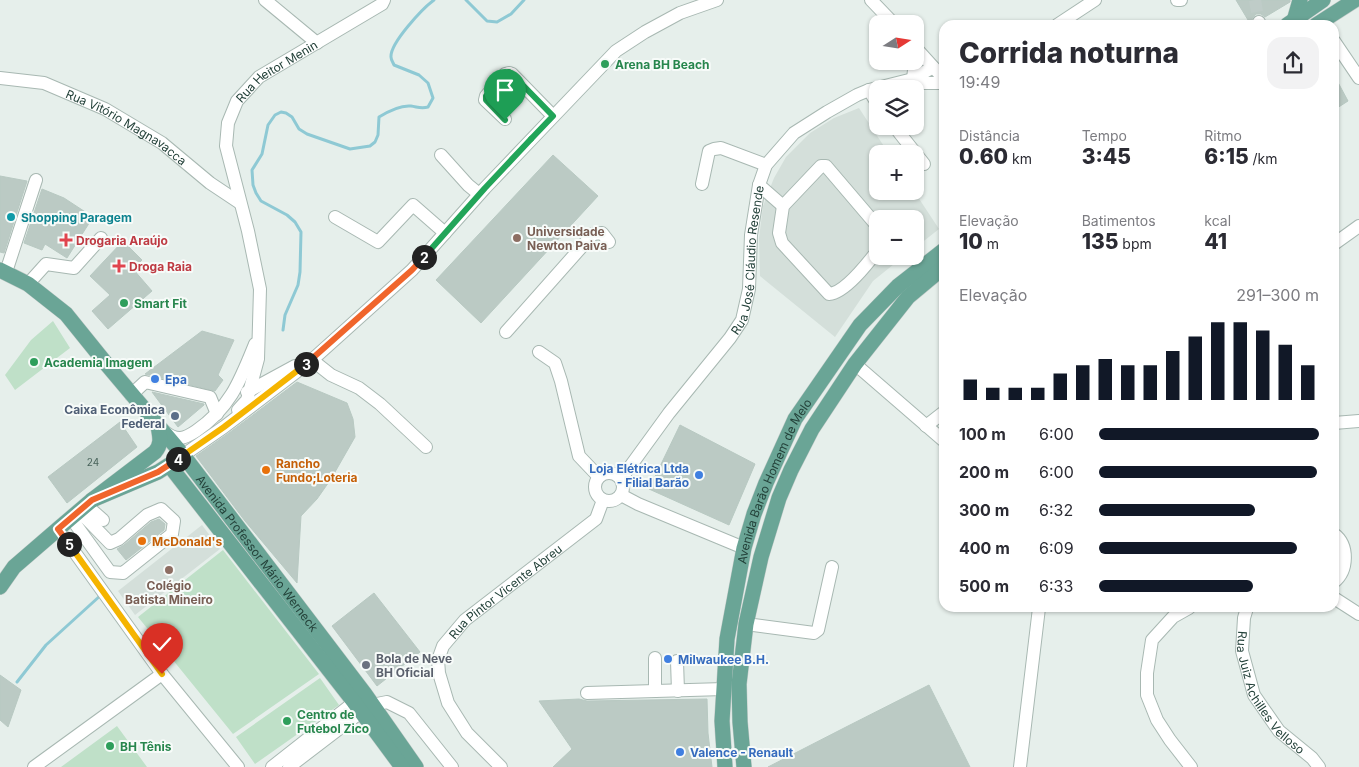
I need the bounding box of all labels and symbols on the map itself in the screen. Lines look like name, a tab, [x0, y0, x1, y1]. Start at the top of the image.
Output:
north arrow	[869, 15, 924, 70]
street label: Rua Heitor Menin	[232, 37, 320, 105]
place label: Arena BH Beach	[615, 57, 709, 72]
marker: Arena BH Beach	[599, 58, 611, 70]
pin	[484, 69, 526, 120]
street label: Rua Vitório Magnavacca	[64, 86, 190, 168]
street label: Rua José Cláudio Resende	[727, 184, 766, 337]
place label: Shopping Paragem	[21, 210, 132, 225]
marker: Shopping Paragem	[5, 211, 17, 223]
place label: Universidade Newton Paiva	[527, 224, 607, 253]
marker: Universidade Newton Paiva	[511, 232, 523, 244]
place label: Drogaria Araújo	[76, 233, 168, 248]
marker: Drogaria Araújo	[60, 234, 72, 246]
pin: 2	[412, 244, 436, 270]
place label: Droga Raia	[129, 259, 192, 274]
marker: Droga Raia	[113, 260, 125, 272]
place label: Smart Fit	[134, 296, 187, 311]
marker: Smart Fit	[118, 297, 130, 309]
pin: 3	[294, 352, 318, 376]
place label: Academia Imagem	[44, 355, 153, 370]
marker: Academia Imagem	[28, 356, 40, 368]
place label: Epa	[165, 372, 187, 387]
marker: Epa	[149, 373, 161, 385]
street label: Avenida Barão Homem de Melo	[734, 396, 814, 565]
place label: Caixa Econômica Federal	[64, 402, 165, 431]
marker: Caixa Econômica Federal	[169, 410, 181, 422]
pin: 4	[166, 446, 190, 472]
house number: 24	[87, 456, 99, 468]
place label: Rancho Fundo;Loteria	[276, 456, 357, 485]
place label: Loja Elétrica Ltda - Filial Barão	[589, 461, 689, 490]
marker: Rancho Fundo;Loteria	[260, 464, 272, 476]
marker: Loja Elétrica Ltda - Filial Barão	[693, 469, 705, 481]
street label: Avenida Professor Mário Werneck	[193, 472, 322, 634]
pin: 5	[56, 532, 82, 556]
place label: McDonald's	[152, 534, 222, 549]
marker: McDonald's	[136, 535, 148, 547]
street label: Rua Pintor Vicente Abreu	[445, 541, 565, 642]
marker: Colégio Batista Mineiro	[163, 564, 175, 576]
place label: Colégio Batista Mineiro	[125, 578, 213, 607]
pin	[141, 623, 183, 674]
street label: Rua Juiz Achilles Velloso	[1234, 631, 1308, 757]
place label: Bola de Neve BH Oficial	[376, 651, 452, 680]
place label: Milwaukee B.H.	[678, 652, 769, 667]
marker: Milwaukee B.H.	[662, 653, 674, 665]
marker: Bola de Neve BH Oficial	[360, 659, 372, 671]
place label: Centro de Futebol Zico	[297, 707, 369, 736]
marker: Centro de Futebol Zico	[281, 715, 293, 727]
place label: BH Tênis	[120, 739, 172, 754]
marker: BH Tênis	[104, 740, 116, 752]
place label: Valence - Renault	[690, 745, 794, 760]
marker: Valence - Renault	[674, 746, 686, 758]

